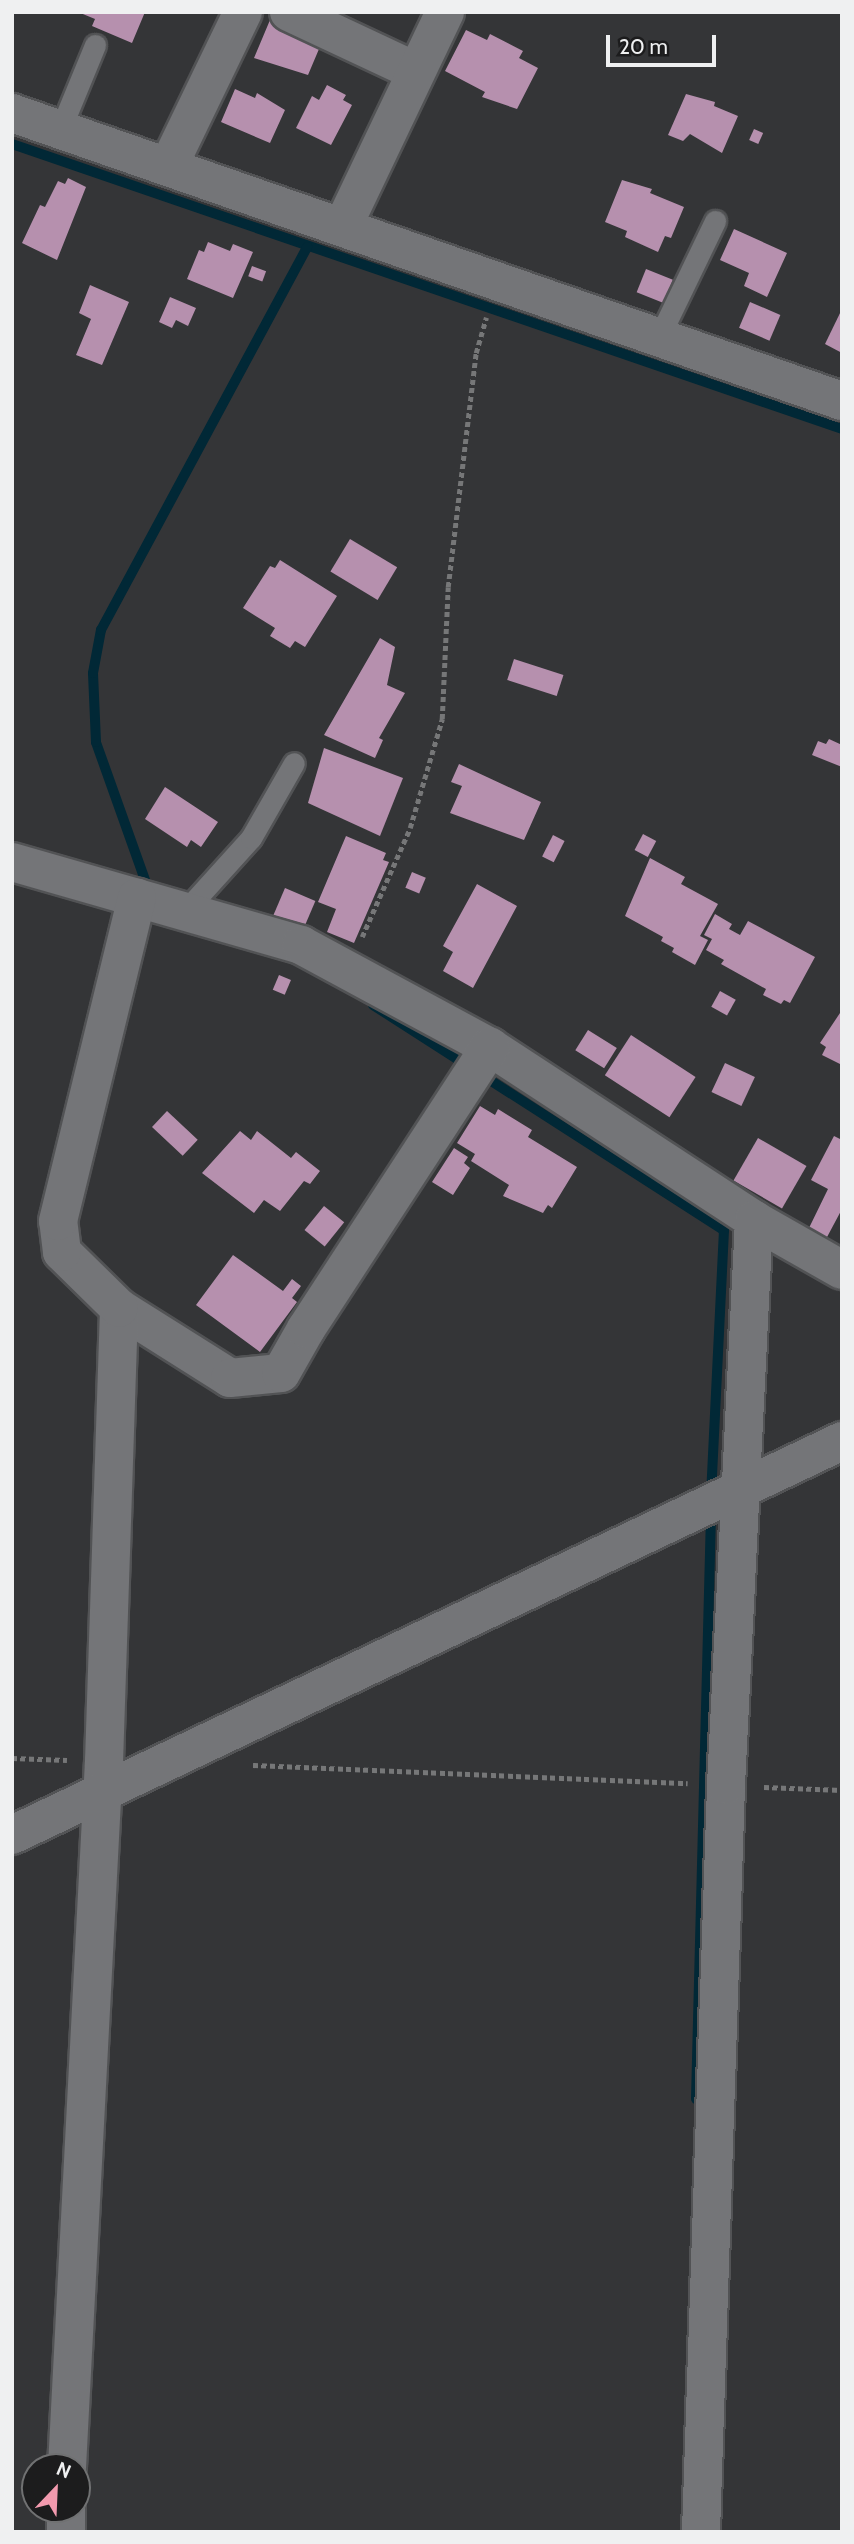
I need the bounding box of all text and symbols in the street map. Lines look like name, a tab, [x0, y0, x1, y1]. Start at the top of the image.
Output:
scale bar	[609, 21, 719, 65]
text: 20 m	[619, 34, 668, 59]
north arrow	[21, 2453, 91, 2523]
text: N	[53, 2457, 74, 2483]

